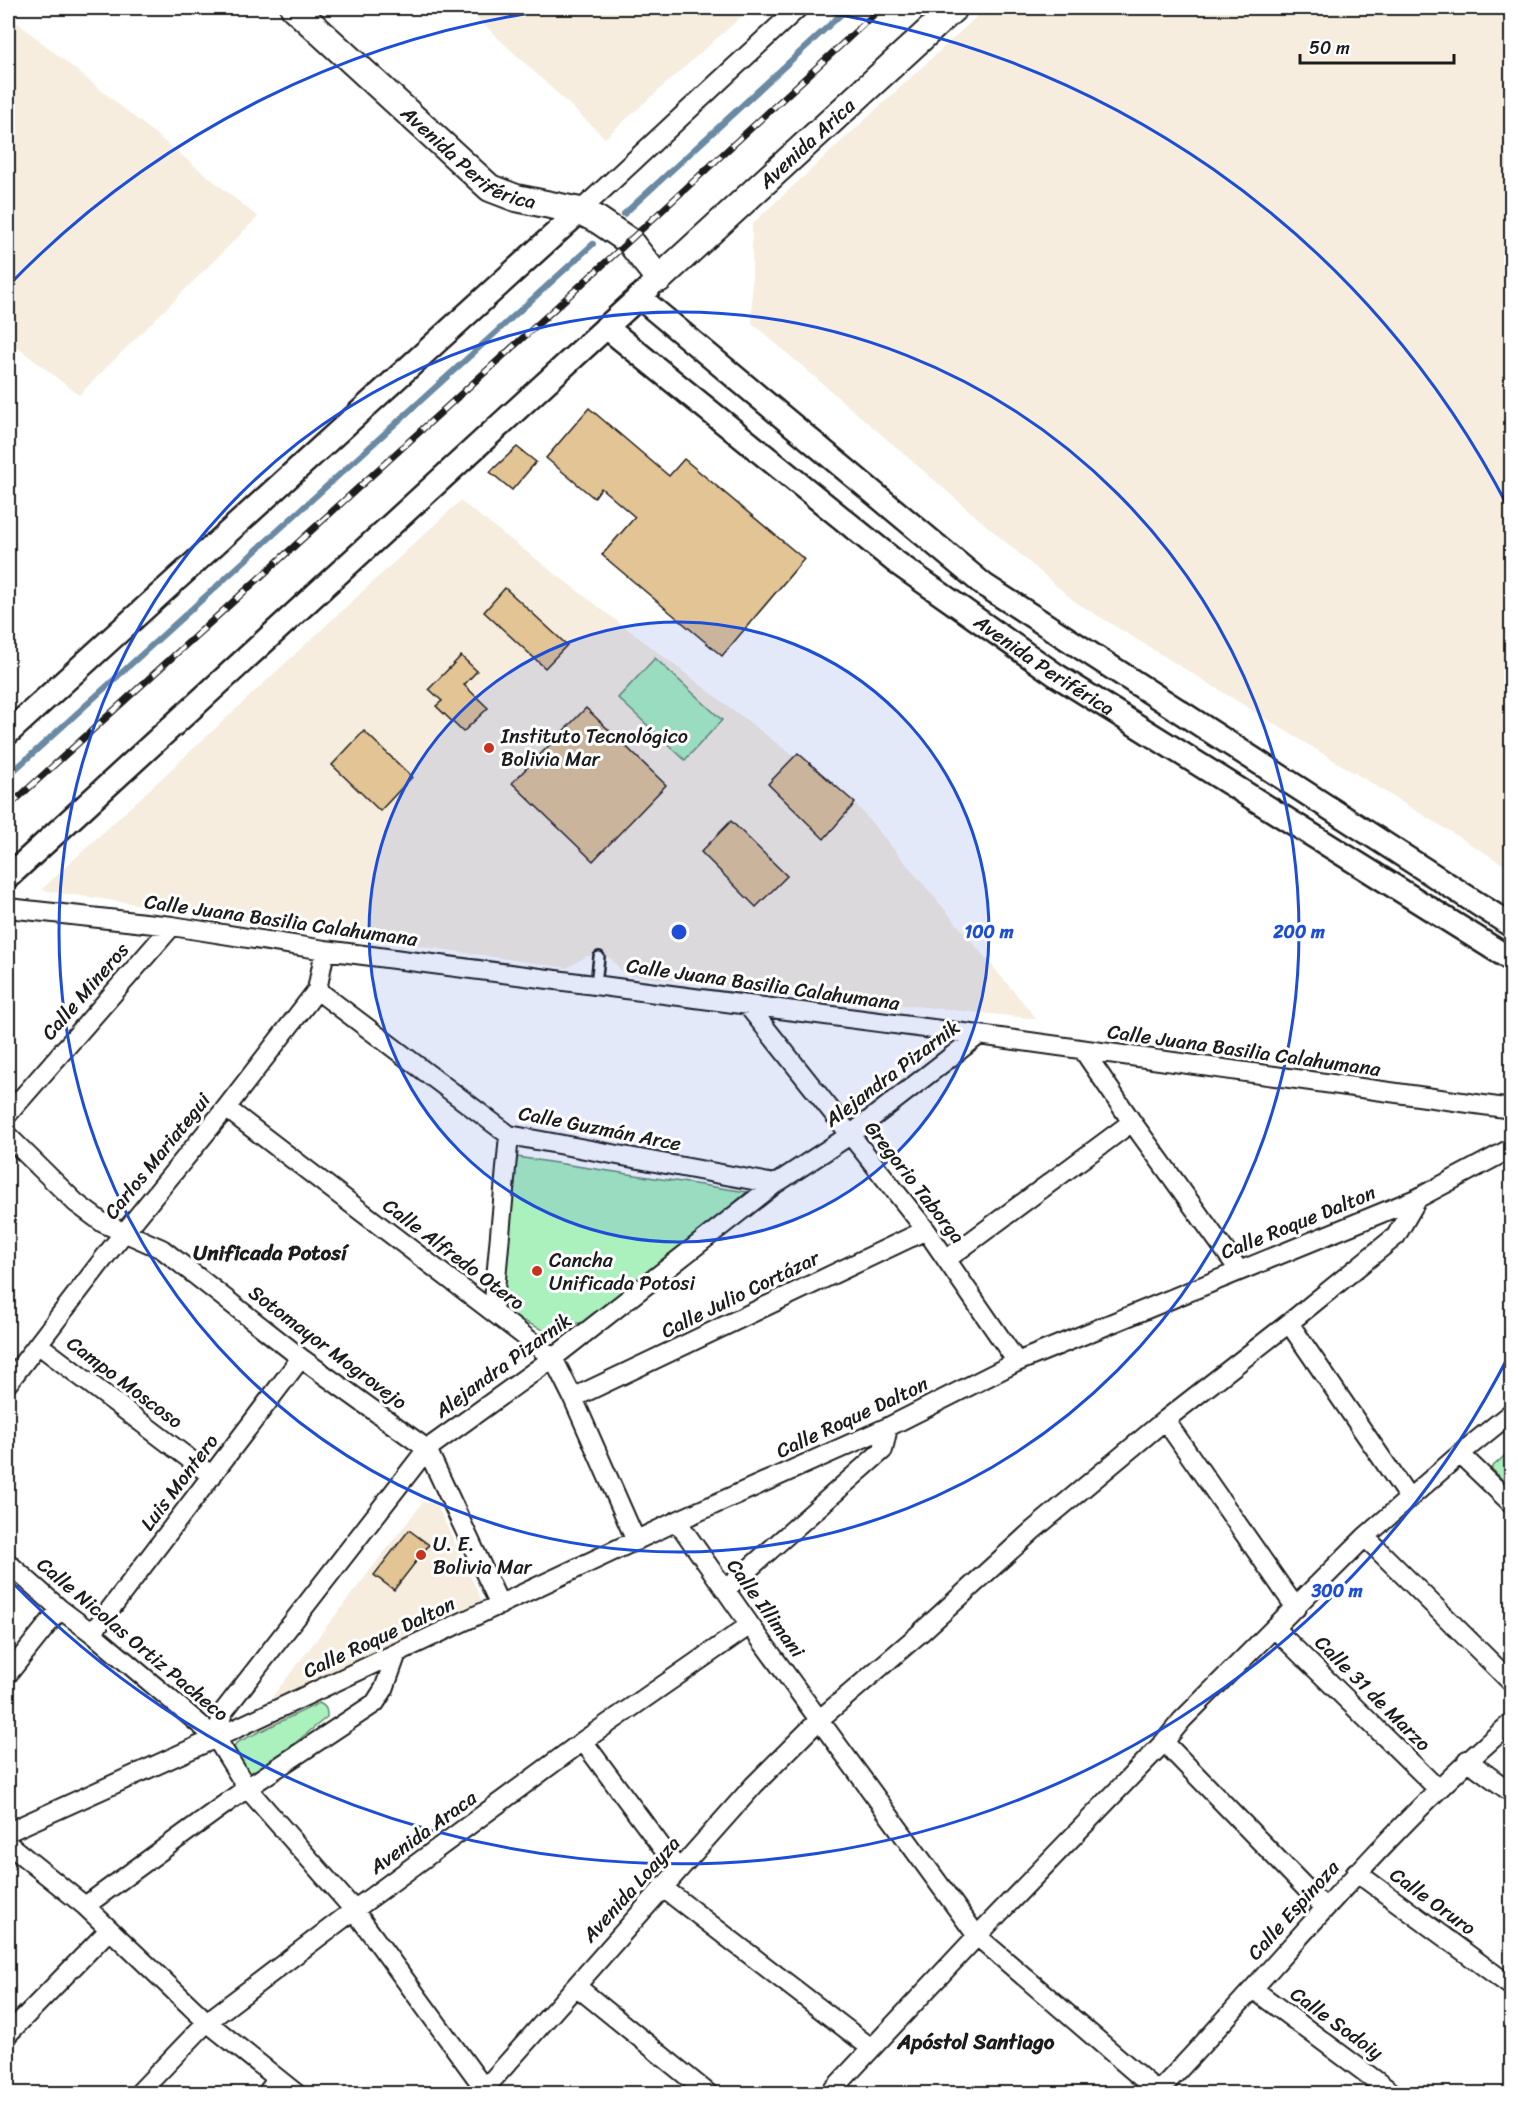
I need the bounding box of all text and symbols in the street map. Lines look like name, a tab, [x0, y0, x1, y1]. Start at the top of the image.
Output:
scale bar	[1300, 27, 1454, 65]
text: 50 m	[1309, 32, 1350, 64]
street label: Avenida Arica	[750, 89, 865, 198]
street label: Avenida Periférica	[392, 96, 539, 220]
street label: Avenida Periférica	[966, 605, 1122, 726]
place label: Instituto Tecnológico Bolivia Mar	[500, 719, 688, 777]
marker: Instituto Tecnológico Bolivia Mar	[482, 741, 496, 755]
street label: Calle Juana Basilia Calahumana	[142, 884, 421, 957]
text: 100 m	[965, 916, 1014, 948]
text: 200 m	[1272, 916, 1325, 948]
centre of rings	[669, 922, 689, 942]
street label: Calle Mineros	[33, 934, 139, 1048]
street label: Calle Juana Basilia Calahumana	[624, 948, 903, 1021]
street label: Alejandra Pizarnik	[816, 1010, 968, 1137]
street label: Calle Juana Basilia Calahumana	[1105, 1014, 1384, 1087]
street label: Carlos Mariategui	[95, 1084, 221, 1227]
street label: Calle Guzmán Arce	[516, 1096, 684, 1161]
street label: Gregorio Taborga	[855, 1113, 974, 1252]
street label: Calle Roque Dalton	[1215, 1175, 1381, 1270]
street label: Calle Alfredo Otero	[375, 1189, 533, 1320]
district label: Unificada Potosí	[193, 1234, 350, 1272]
street label: Calle Julio Cortázar	[655, 1240, 827, 1348]
place label: Cancha Unificada Potosi	[549, 1243, 696, 1301]
marker: Cancha Unificada Potosi	[530, 1264, 544, 1278]
street label: Sotomayor Mogrovejo	[241, 1276, 415, 1419]
street label: Alejandra Pizarnik	[426, 1303, 579, 1428]
street label: Campo Moscoso	[59, 1327, 191, 1438]
street label: Calle Roque Dalton	[770, 1367, 934, 1468]
street label: Luis Montero	[131, 1426, 228, 1539]
place label: U. E. Bolivia Mar	[433, 1527, 532, 1585]
street label: Calle Nicolas Ortiz Pacheco	[29, 1548, 237, 1731]
marker: U. E. Bolivia Mar	[414, 1548, 428, 1562]
street label: Calle Illimani	[717, 1551, 815, 1667]
text: 300 m	[1310, 1575, 1363, 1607]
street label: Calle Roque Dalton	[297, 1587, 461, 1688]
street label: Calle 31 de Marzo	[1306, 1627, 1439, 1760]
street label: Avenida Araca	[361, 1781, 485, 1884]
street label: Avenida Loayza	[573, 1828, 689, 1952]
street label: Calle Espinoza	[1238, 1851, 1349, 1969]
street label: Calle Oruro	[1382, 1858, 1483, 1945]
street label: Calle Sodoiy	[1283, 1977, 1391, 2070]
district label: Apóstol Santiago	[897, 2023, 1055, 2061]

